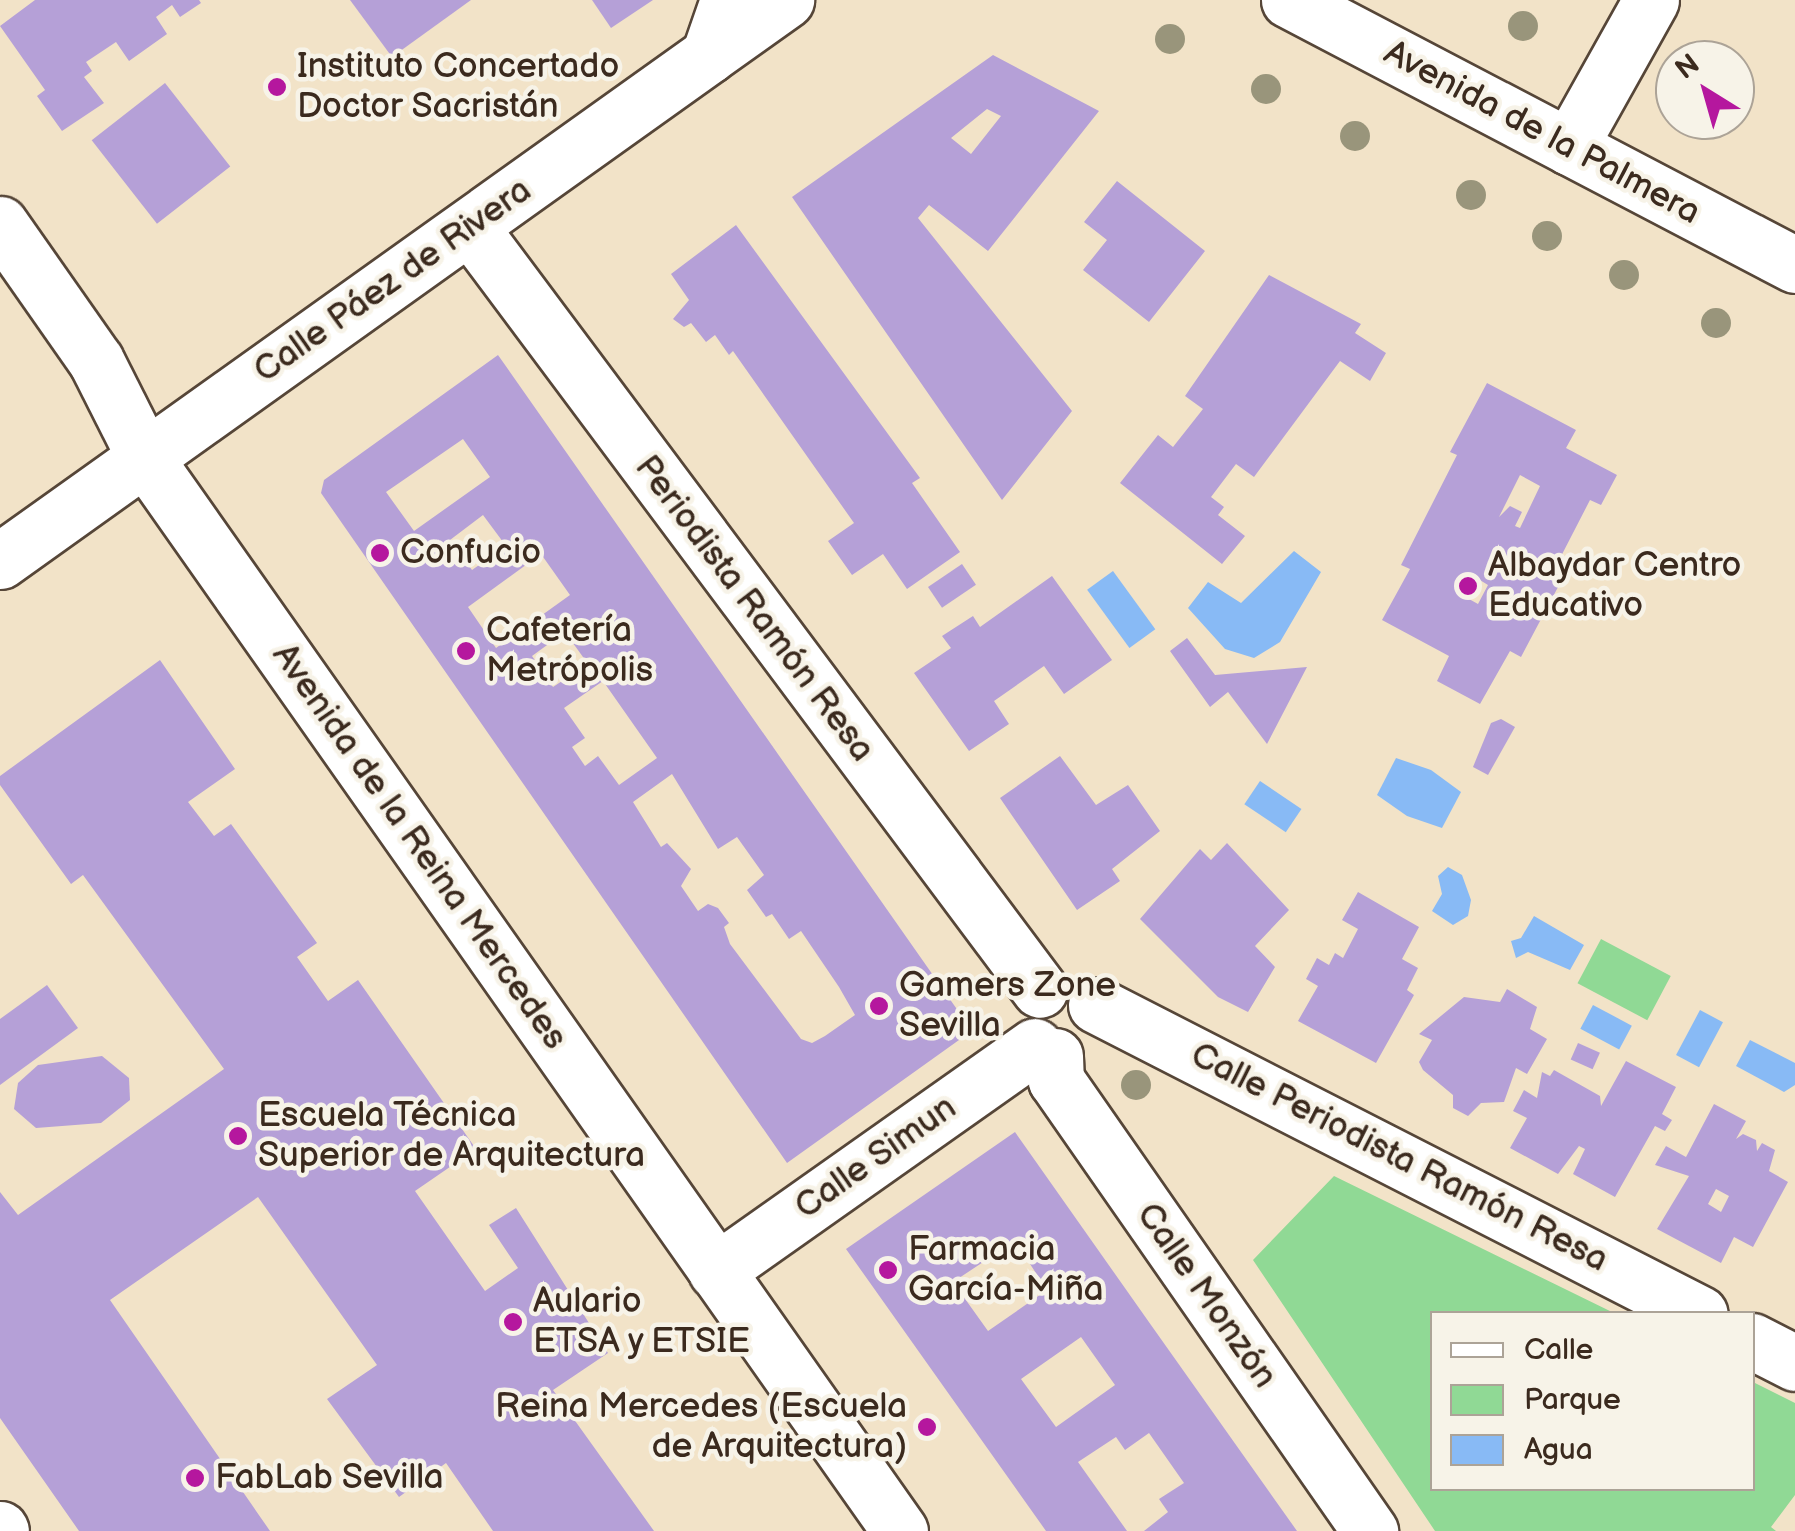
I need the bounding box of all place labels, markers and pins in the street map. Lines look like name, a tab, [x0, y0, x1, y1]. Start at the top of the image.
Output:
place label: Instituto Concertado Doctor Sacristán	[297, 46, 619, 128]
marker: Instituto Concertado Doctor Sacristán	[266, 76, 288, 98]
place label: Confucio	[400, 532, 541, 574]
marker: Confucio	[369, 542, 391, 564]
place label: Albaydar Centro Educativo	[1488, 545, 1741, 627]
marker: Albaydar Centro Educativo	[1457, 575, 1479, 597]
place label: Cafetería Metrópolis	[486, 610, 653, 692]
marker: Cafetería Metrópolis	[455, 640, 477, 662]
place label: Gamers Zone Sevilla	[899, 965, 1116, 1047]
marker: Gamers Zone Sevilla	[868, 995, 890, 1017]
place label: Escuela Técnica Superior de Arquitectura	[258, 1095, 645, 1177]
marker: Escuela Técnica Superior de Arquitectura	[227, 1125, 249, 1147]
place label: Farmacia García-Miña	[908, 1229, 1104, 1311]
marker: Farmacia García-Miña	[877, 1259, 899, 1281]
place label: Aulario ETSA y ETSIE	[533, 1281, 754, 1363]
marker: Aulario ETSA y ETSIE	[502, 1311, 524, 1333]
place label: Reina Mercedes (Escuela de Arquitectura)	[495, 1386, 907, 1468]
marker: Reina Mercedes (Escuela de Arquitectura)	[916, 1416, 938, 1438]
place label: FabLab Sevilla	[215, 1457, 444, 1499]
marker: FabLab Sevilla	[184, 1467, 206, 1489]

